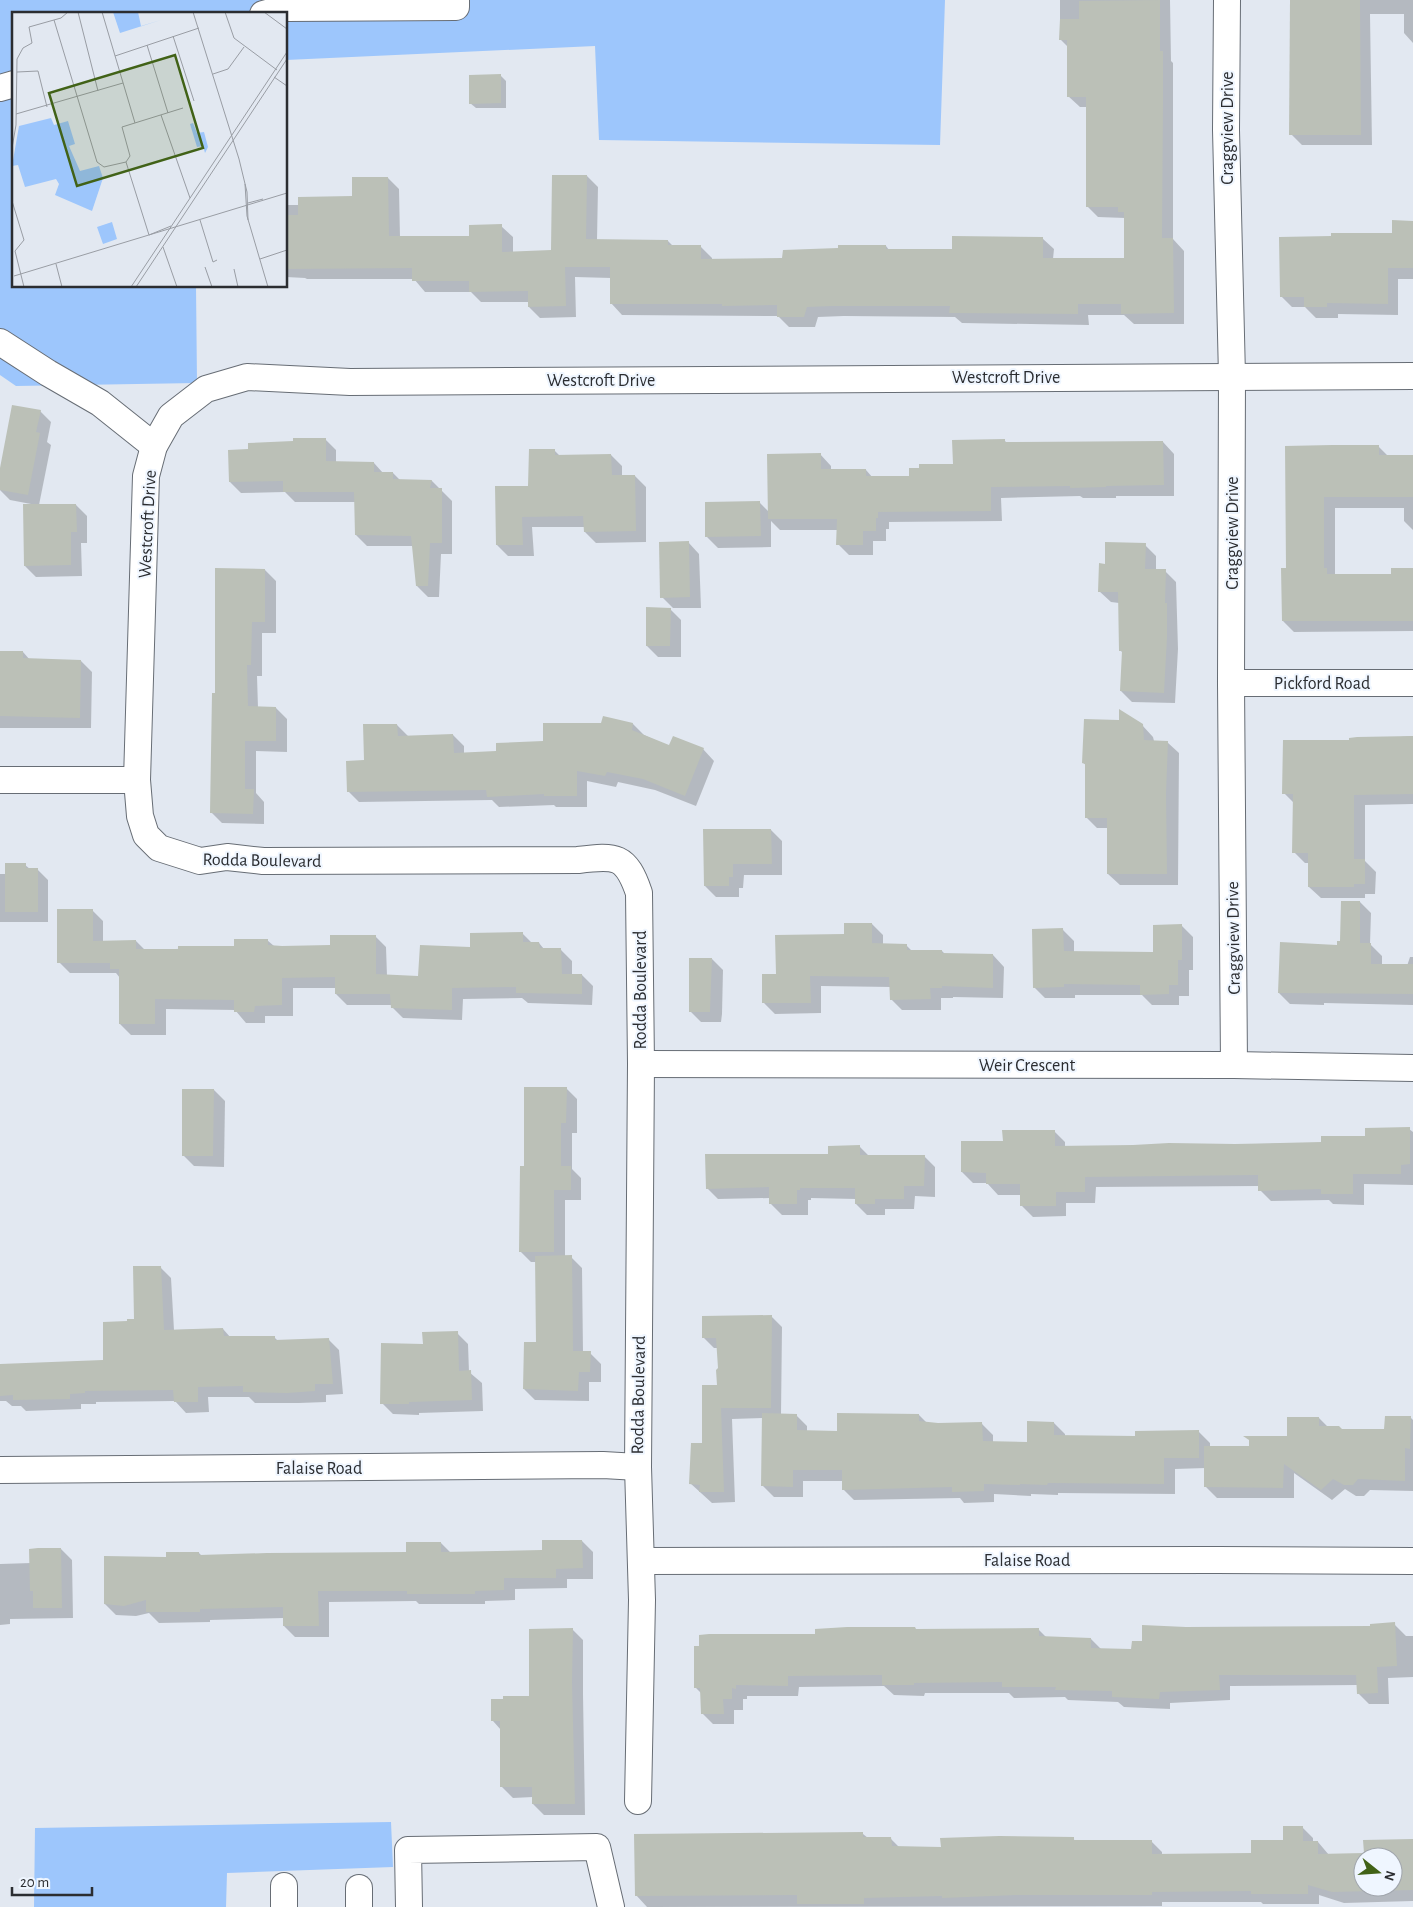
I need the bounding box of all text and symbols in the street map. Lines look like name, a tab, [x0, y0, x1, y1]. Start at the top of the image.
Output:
inset map	[12, 12, 288, 288]
street label: Craggview Drive	[1219, 71, 1237, 185]
street label: Westcroft Drive	[952, 369, 1060, 387]
street label: Westcroft Drive	[547, 372, 655, 390]
street label: Westcroft Drive	[136, 469, 160, 579]
street label: Craggview Drive	[1224, 476, 1242, 590]
street label: Pickford Road	[1274, 675, 1370, 693]
street label: Rodda Boulevard	[202, 851, 322, 871]
street label: Craggview Drive	[1224, 881, 1244, 995]
street label: Rodda Boulevard	[632, 931, 650, 1049]
street label: Weir Crescent	[979, 1057, 1076, 1075]
street label: Rodda Boulevard	[629, 1335, 649, 1455]
street label: Falaise Road	[276, 1460, 362, 1478]
street label: Falaise Road	[984, 1552, 1070, 1570]
north arrow	[1353, 1847, 1403, 1897]
scale bar	[12, 1864, 92, 1896]
text: N	[1381, 1869, 1398, 1882]
text: 20 m	[20, 1875, 49, 1890]

